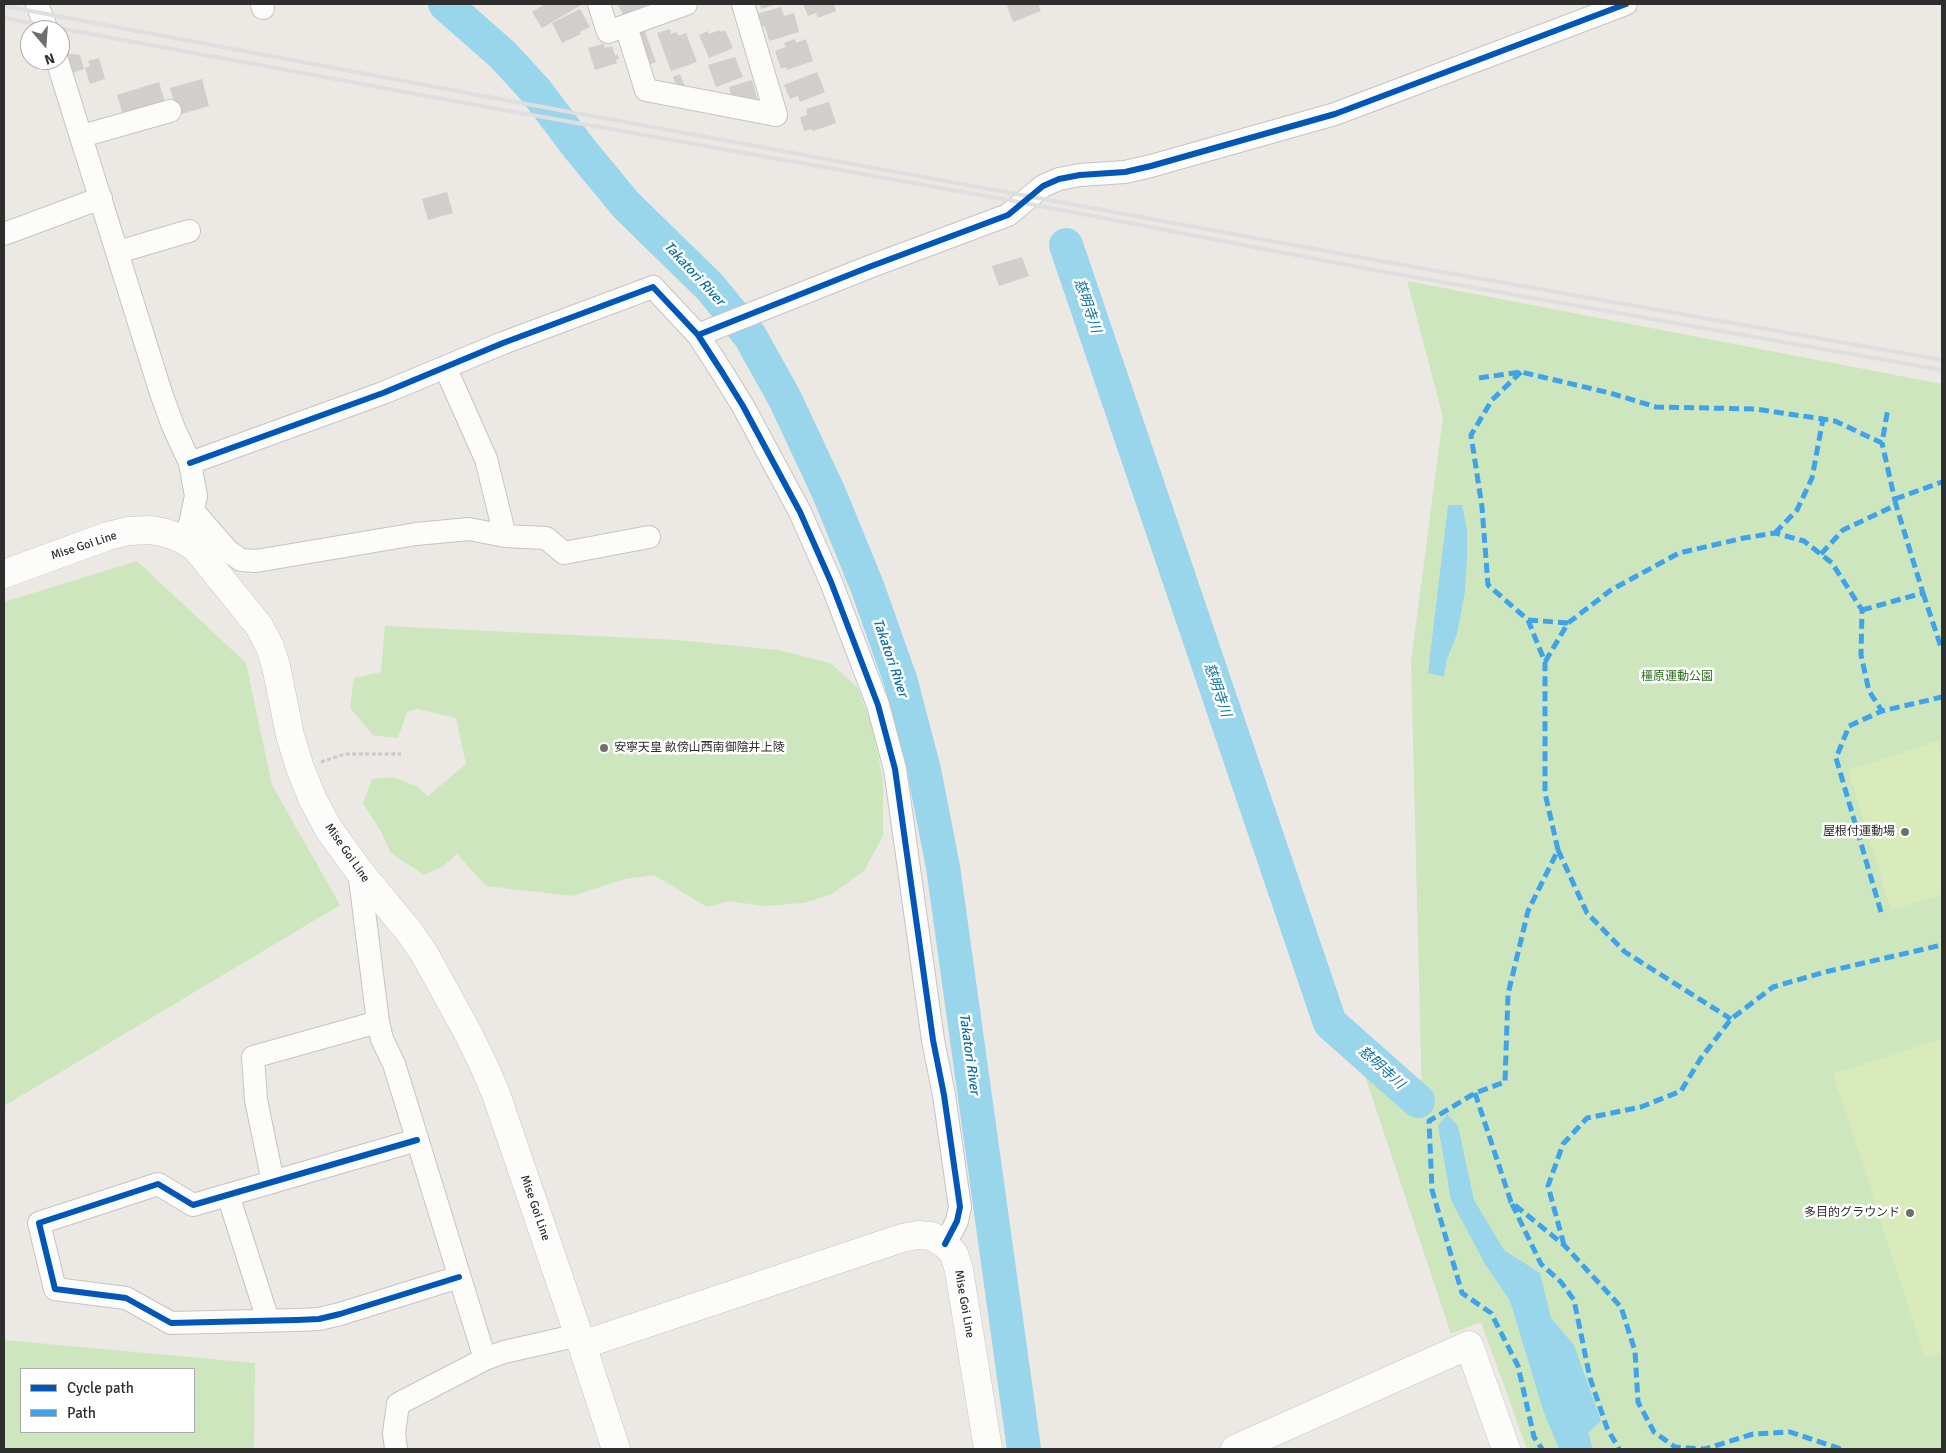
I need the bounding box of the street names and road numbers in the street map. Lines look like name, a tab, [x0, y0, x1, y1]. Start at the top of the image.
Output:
street label: Mise Goi Line	[49, 529, 119, 563]
street label: Mise Goi Line	[321, 821, 373, 885]
street label: Mise Goi Line	[517, 1173, 553, 1243]
street label: Mise Goi Line	[951, 1269, 977, 1339]

